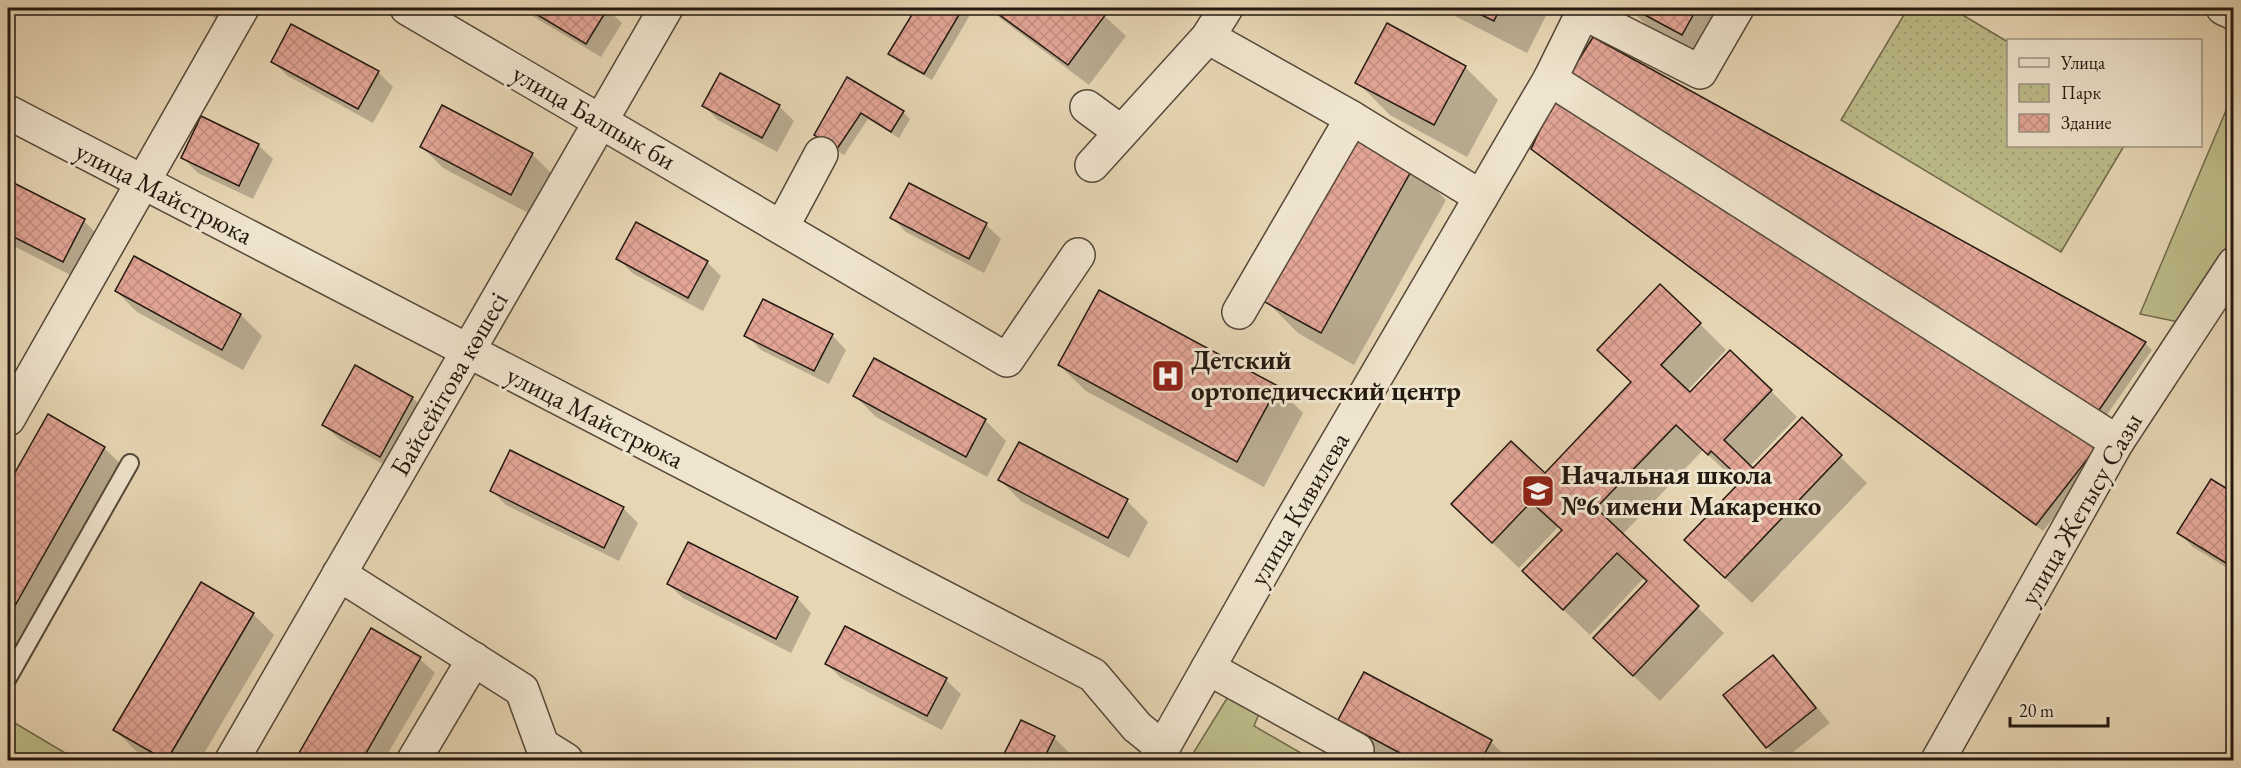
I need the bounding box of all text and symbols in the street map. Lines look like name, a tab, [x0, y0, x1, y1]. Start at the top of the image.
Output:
legend	[2007, 39, 2202, 147]
text: Улица	[2060, 51, 2106, 74]
street label: улица Балпык би	[506, 56, 682, 178]
text: Парк	[2061, 81, 2101, 104]
text: Здание	[2061, 111, 2111, 134]
street label: улица Майстрюка	[70, 133, 259, 252]
street label: Байсейітова көшесі	[382, 285, 516, 482]
place label: Детский ортопедический центр	[1191, 342, 1461, 408]
street label: улица Майстрюка	[501, 357, 690, 476]
hospital icon: Детский ортопедический центр	[1150, 358, 1186, 394]
street label: улица Жетысу Сазы	[2011, 406, 2150, 611]
street label: улица Кивилева	[1240, 425, 1357, 592]
place label: Начальная школа №6 имени Макаренко	[1561, 457, 1821, 523]
school or university icon: Начальная школа №6 имени Макаренко	[1520, 473, 1556, 509]
scale bar	[2010, 690, 2108, 728]
text: 20 m	[2019, 699, 2054, 722]

